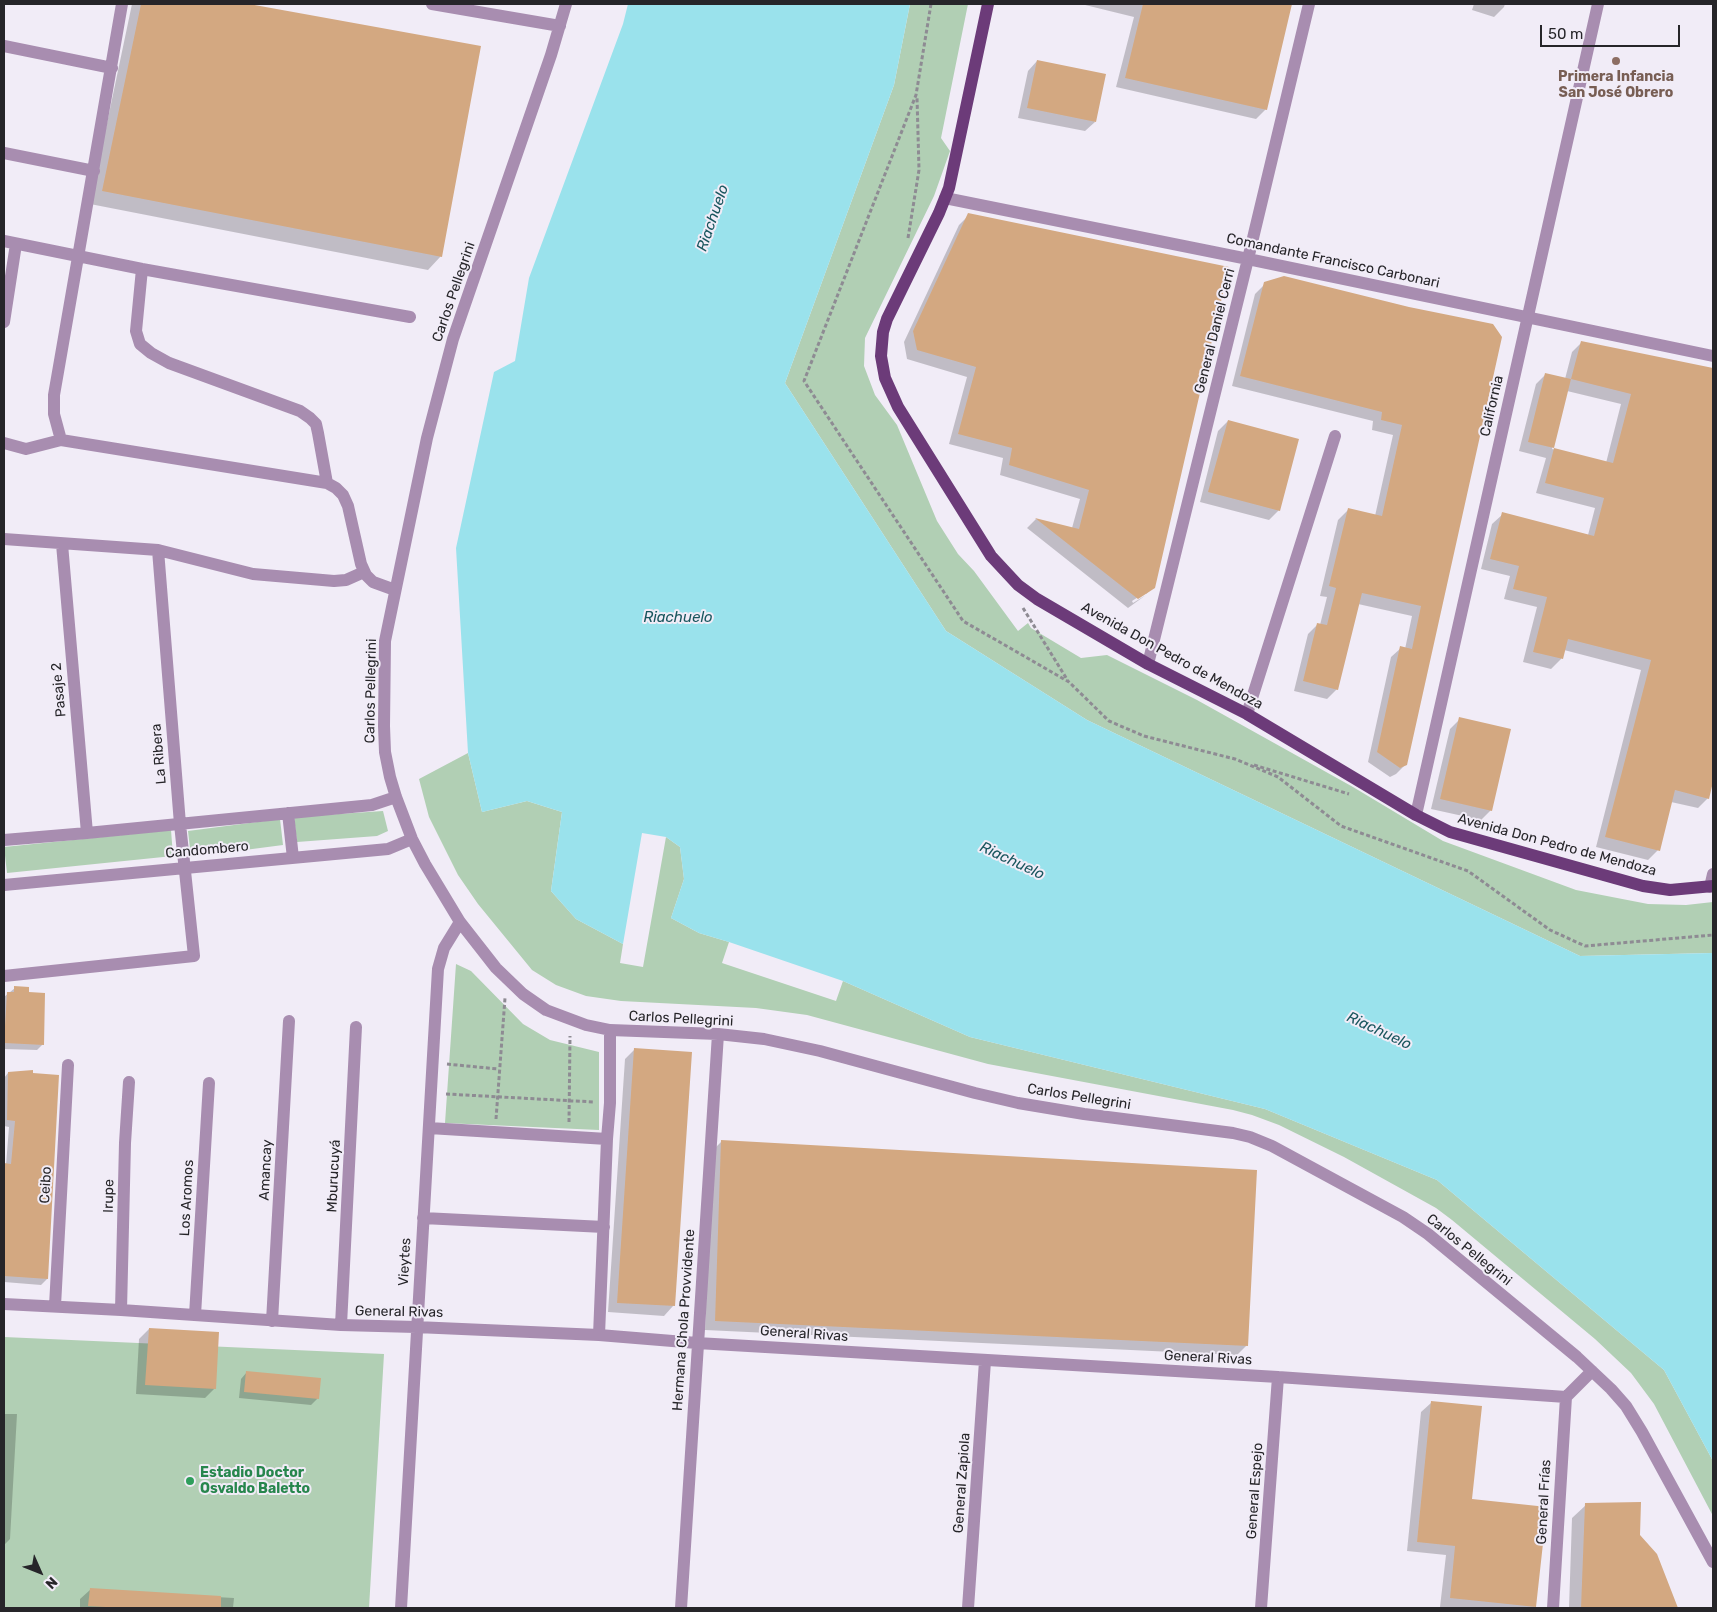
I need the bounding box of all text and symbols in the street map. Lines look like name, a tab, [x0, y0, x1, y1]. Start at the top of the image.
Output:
scale bar	[1542, 15, 1682, 47]
text: 50 m	[1548, 25, 1583, 43]
marker: Primera Infancia San José Obrero	[1610, 55, 1622, 67]
place label: Primera Infancia San José Obrero	[1558, 69, 1674, 102]
water label: Riachuelo	[693, 182, 733, 254]
street label: Comandante Francisco Carbonari	[1225, 230, 1441, 292]
street label: Carlos Pellegrini	[429, 240, 479, 344]
street label: General Daniel Cerri	[1191, 267, 1239, 395]
street label: California	[1477, 374, 1507, 438]
street label: Avenida Don Pedro de Mendoza	[1078, 599, 1266, 713]
water label: Riachuelo	[643, 609, 713, 627]
street label: Carlos Pellegrini	[362, 639, 380, 743]
street label: Pasaje 2	[48, 662, 70, 718]
street label: La Ribera	[148, 723, 170, 785]
street label: Avenida Don Pedro de Mendoza	[1456, 810, 1658, 880]
street label: Candombero	[165, 838, 249, 862]
water label: Riachuelo	[977, 838, 1047, 884]
street label: Carlos Pellegrini	[628, 1008, 734, 1030]
water label: Riachuelo	[1344, 1008, 1414, 1054]
street label: Carlos Pellegrini	[1026, 1081, 1132, 1113]
street label: Amancay	[256, 1139, 276, 1201]
street label: Mburucuyá	[324, 1139, 344, 1213]
street label: Los Aromos	[177, 1159, 197, 1237]
street label: Ceibo	[37, 1166, 55, 1204]
street label: Irupe	[100, 1179, 118, 1213]
street label: Carlos Pellegrini	[1423, 1211, 1515, 1289]
street label: Hermana Chola Provvidente	[669, 1229, 699, 1411]
street label: Vieytes	[395, 1237, 415, 1287]
street label: General Rivas	[355, 1303, 443, 1321]
street label: General Rivas	[759, 1323, 849, 1345]
street label: General Rivas	[1163, 1347, 1253, 1369]
street label: General Zapiola	[950, 1432, 974, 1534]
street label: General Espejo	[1243, 1442, 1267, 1540]
street label: General Frías	[1533, 1459, 1555, 1545]
place label: Estadio Doctor Osvaldo Baletto	[200, 1465, 310, 1498]
marker: Estadio Doctor Osvaldo Baletto	[184, 1475, 196, 1487]
north arrow	[15, 1547, 65, 1597]
text: N	[42, 1573, 61, 1592]

